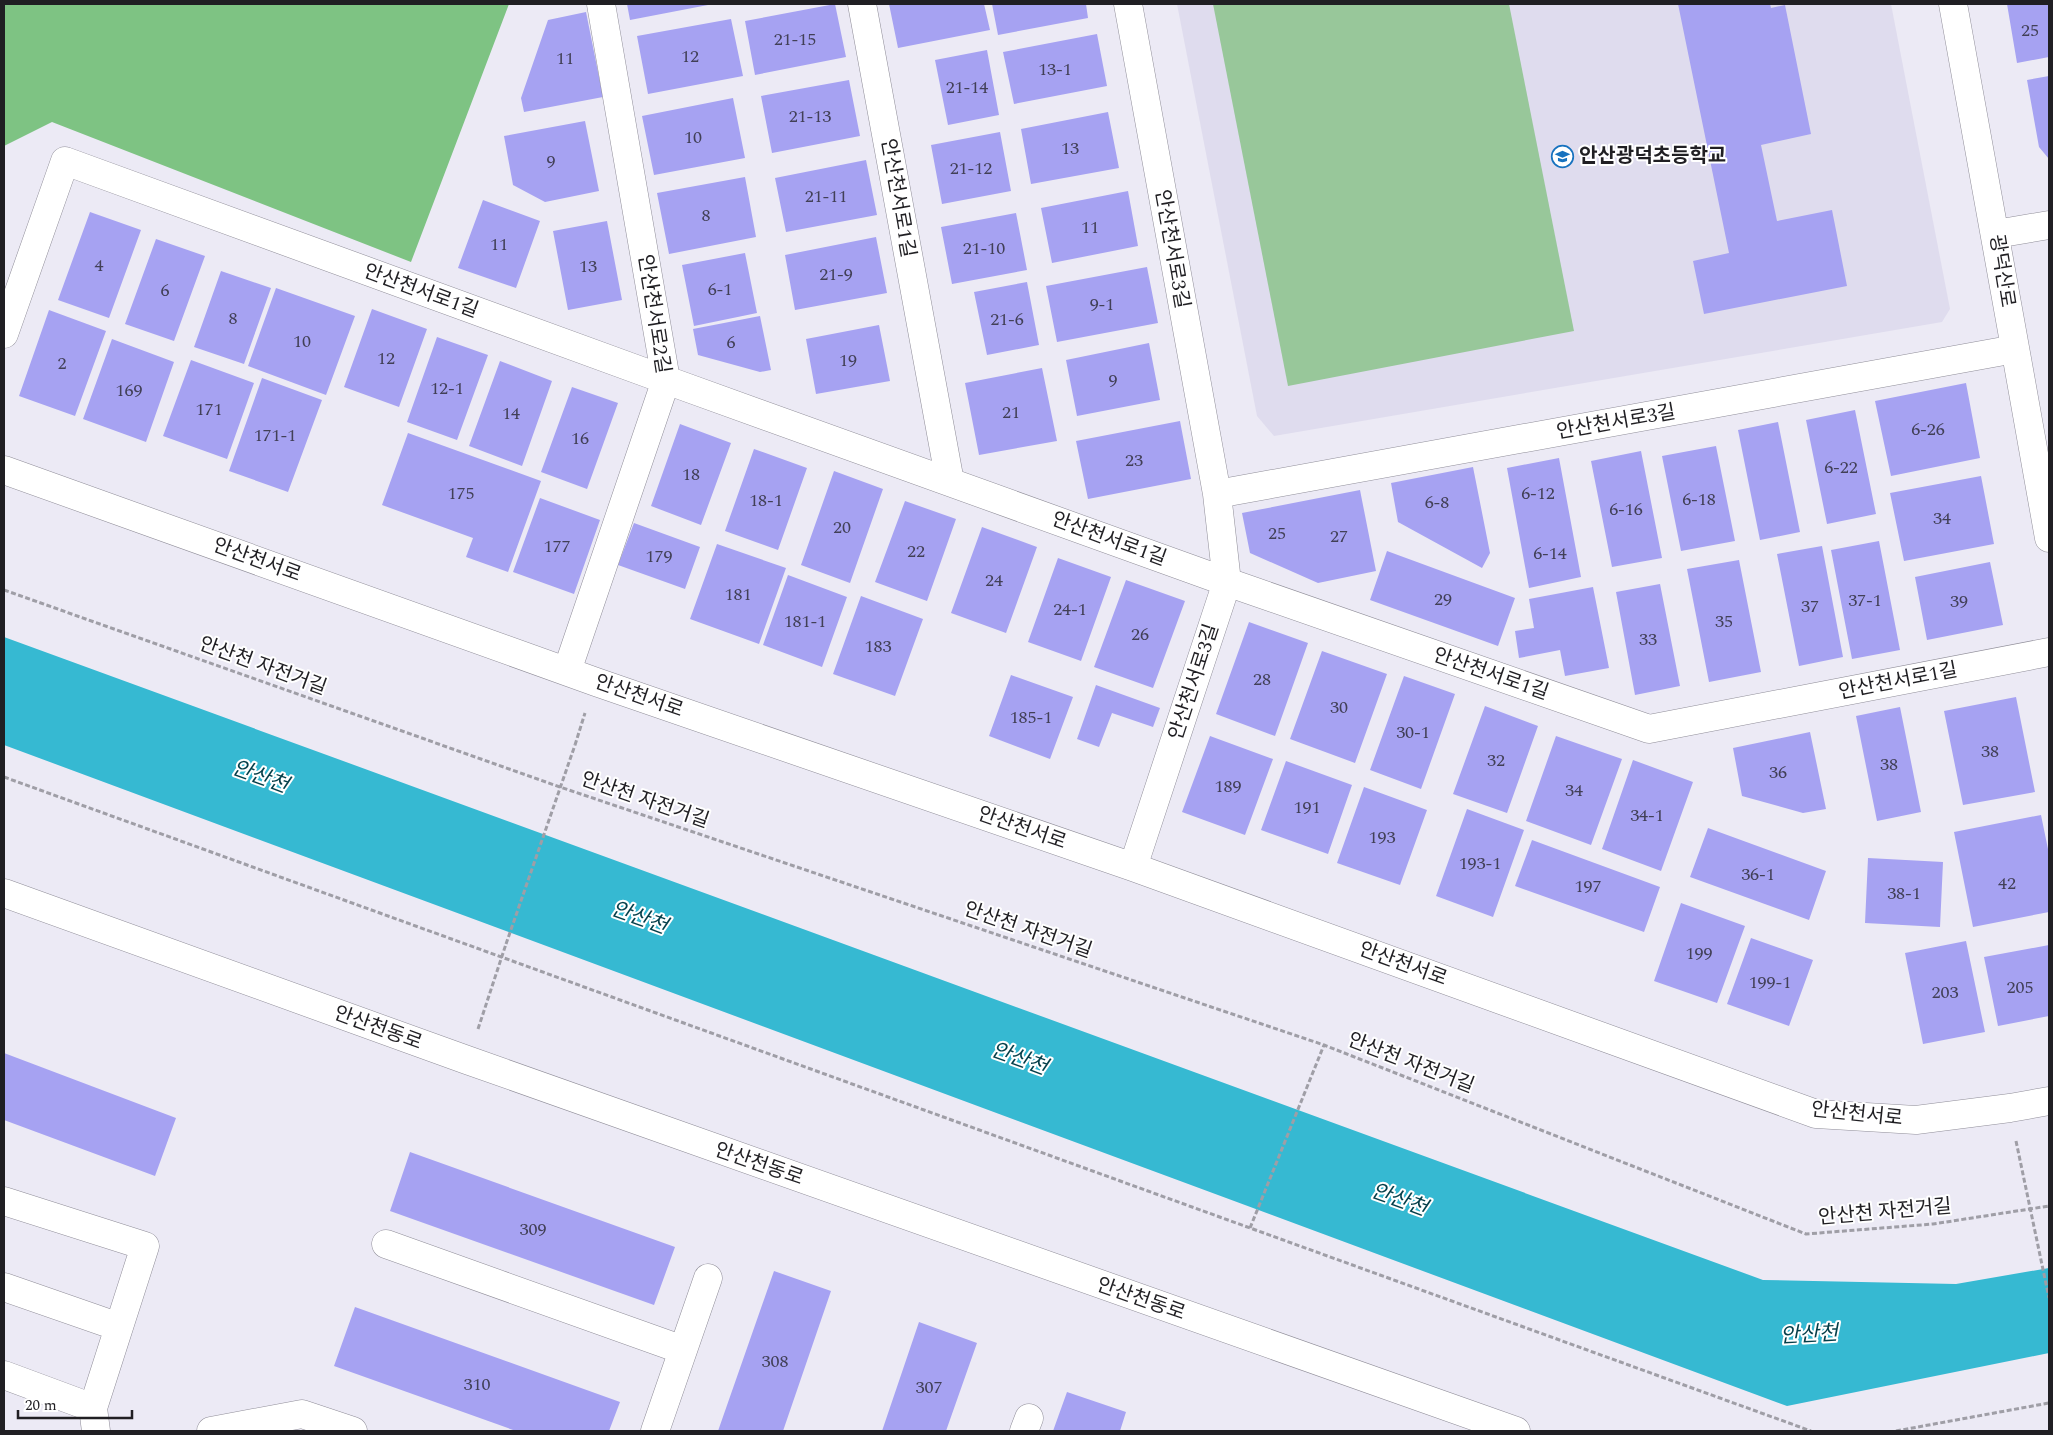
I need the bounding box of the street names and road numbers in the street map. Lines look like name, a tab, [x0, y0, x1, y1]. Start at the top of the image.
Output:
street label: 안산천서로1길	[873, 136, 923, 260]
street label: 안산천서로3길	[1147, 187, 1197, 311]
street label: 광덕산로	[1981, 232, 2023, 310]
street label: 안산천서로2길	[630, 252, 678, 376]
street label: 안산천서로1길	[359, 256, 483, 326]
street label: 안산천서로3길	[1554, 397, 1678, 447]
street label: 안산천서로1길	[1047, 504, 1171, 574]
street label: 안산천서로	[209, 530, 305, 590]
street label: 안산천서로3길	[1161, 620, 1227, 744]
street label: 안산천 자전거길	[195, 629, 331, 703]
street label: 안산천서로1길	[1429, 640, 1553, 708]
street label: 안산천서로1길	[1836, 655, 1960, 707]
street label: 안산천서로	[591, 667, 687, 725]
street label: 안산천 자전거길	[577, 764, 713, 836]
street label: 안산천서로	[974, 799, 1070, 857]
street label: 안산천 자전거길	[960, 894, 1096, 966]
street label: 안산천서로	[1355, 934, 1451, 994]
street label: 안산천동로	[330, 998, 426, 1058]
street label: 안산천 자전거길	[1343, 1025, 1479, 1101]
street label: 안산천서로	[1810, 1094, 1904, 1134]
street label: 안산천동로	[711, 1135, 807, 1193]
street label: 안산천 자전거길	[1817, 1191, 1953, 1233]
street label: 안산천동로	[1093, 1270, 1189, 1328]

